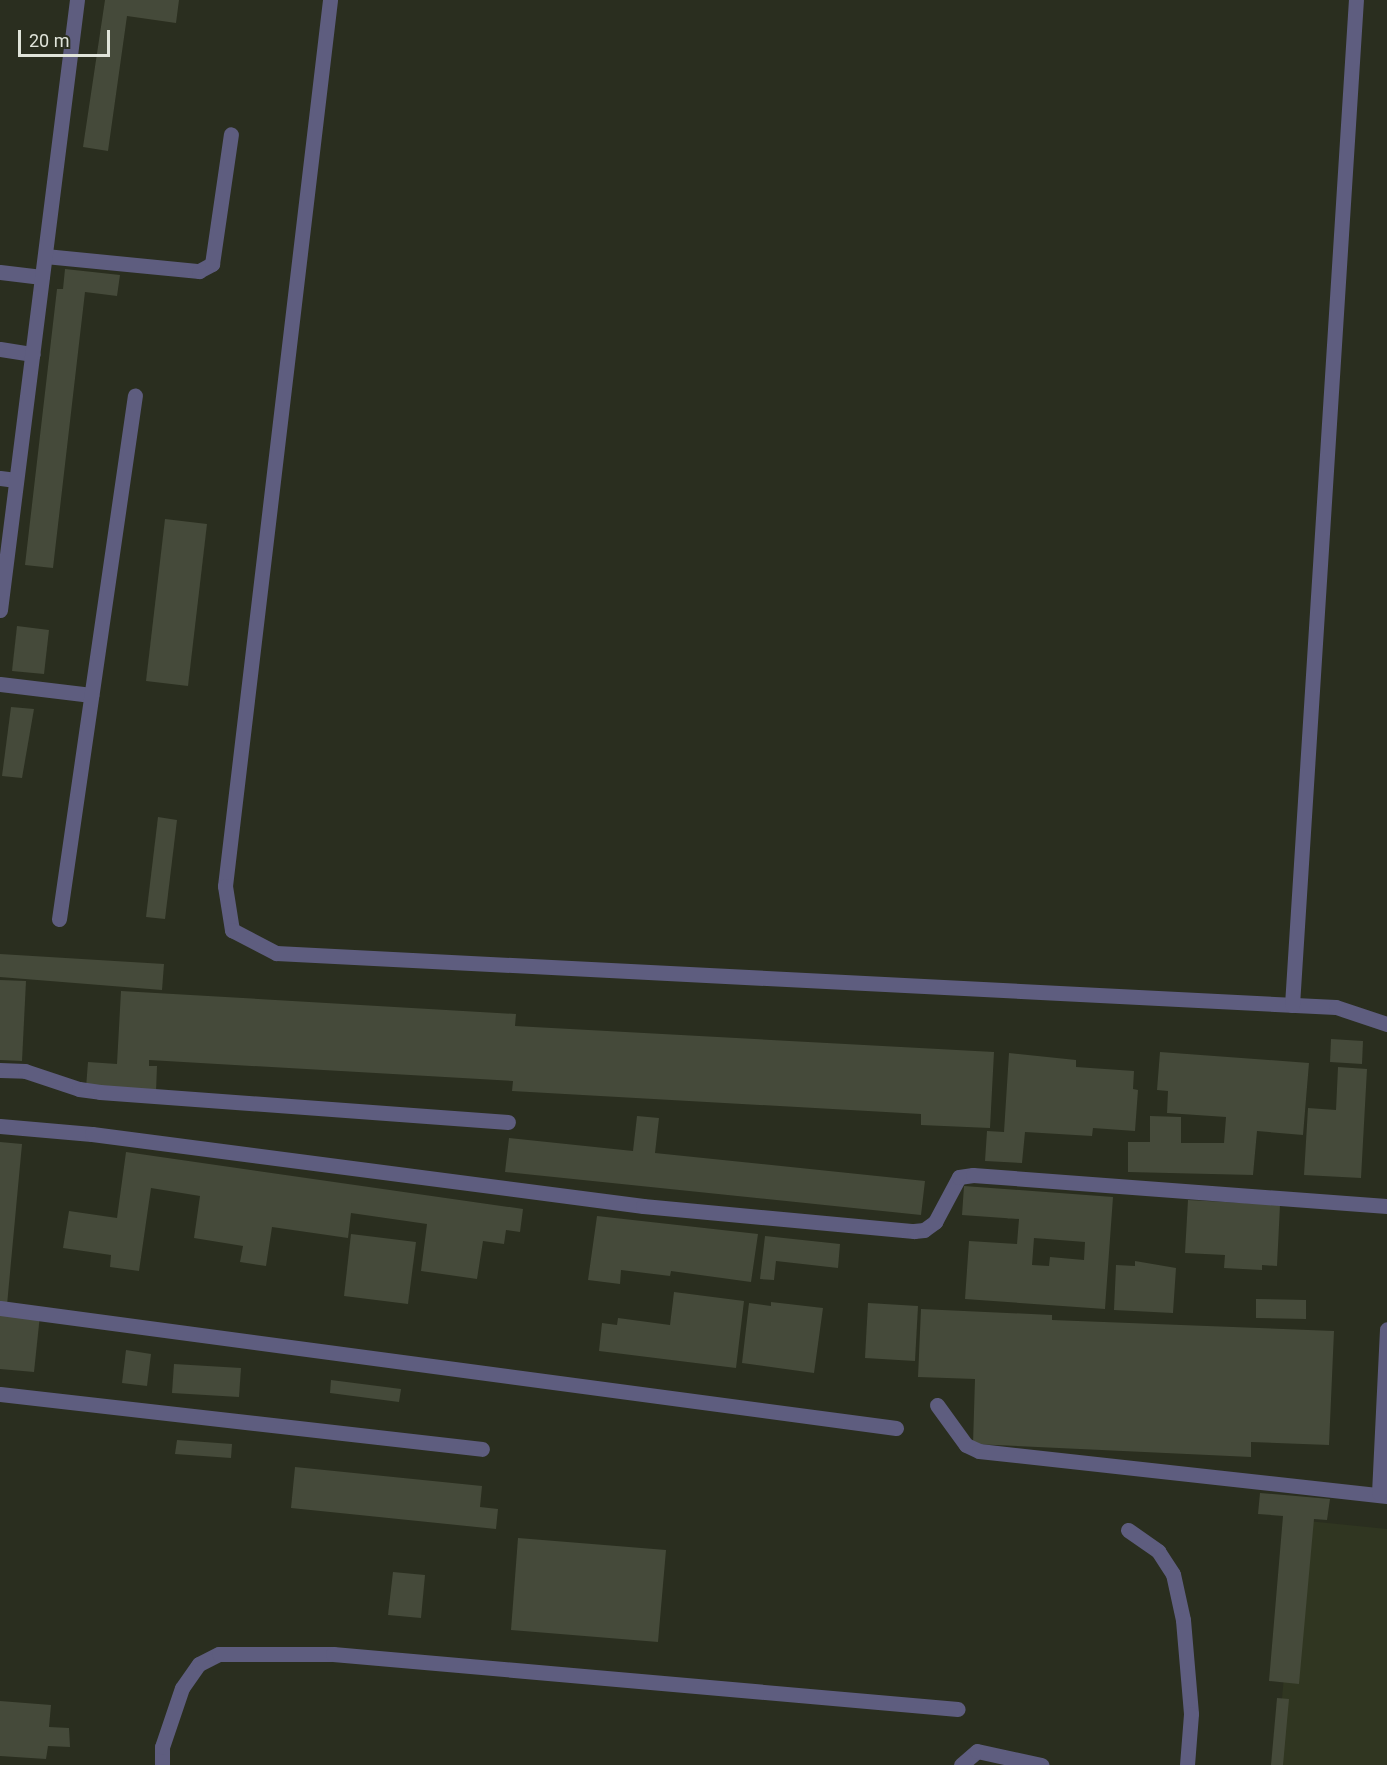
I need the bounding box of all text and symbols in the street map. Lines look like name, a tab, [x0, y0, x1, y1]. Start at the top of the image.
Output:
scale bar	[21, 18, 112, 56]
text: 20 m	[29, 30, 69, 51]

